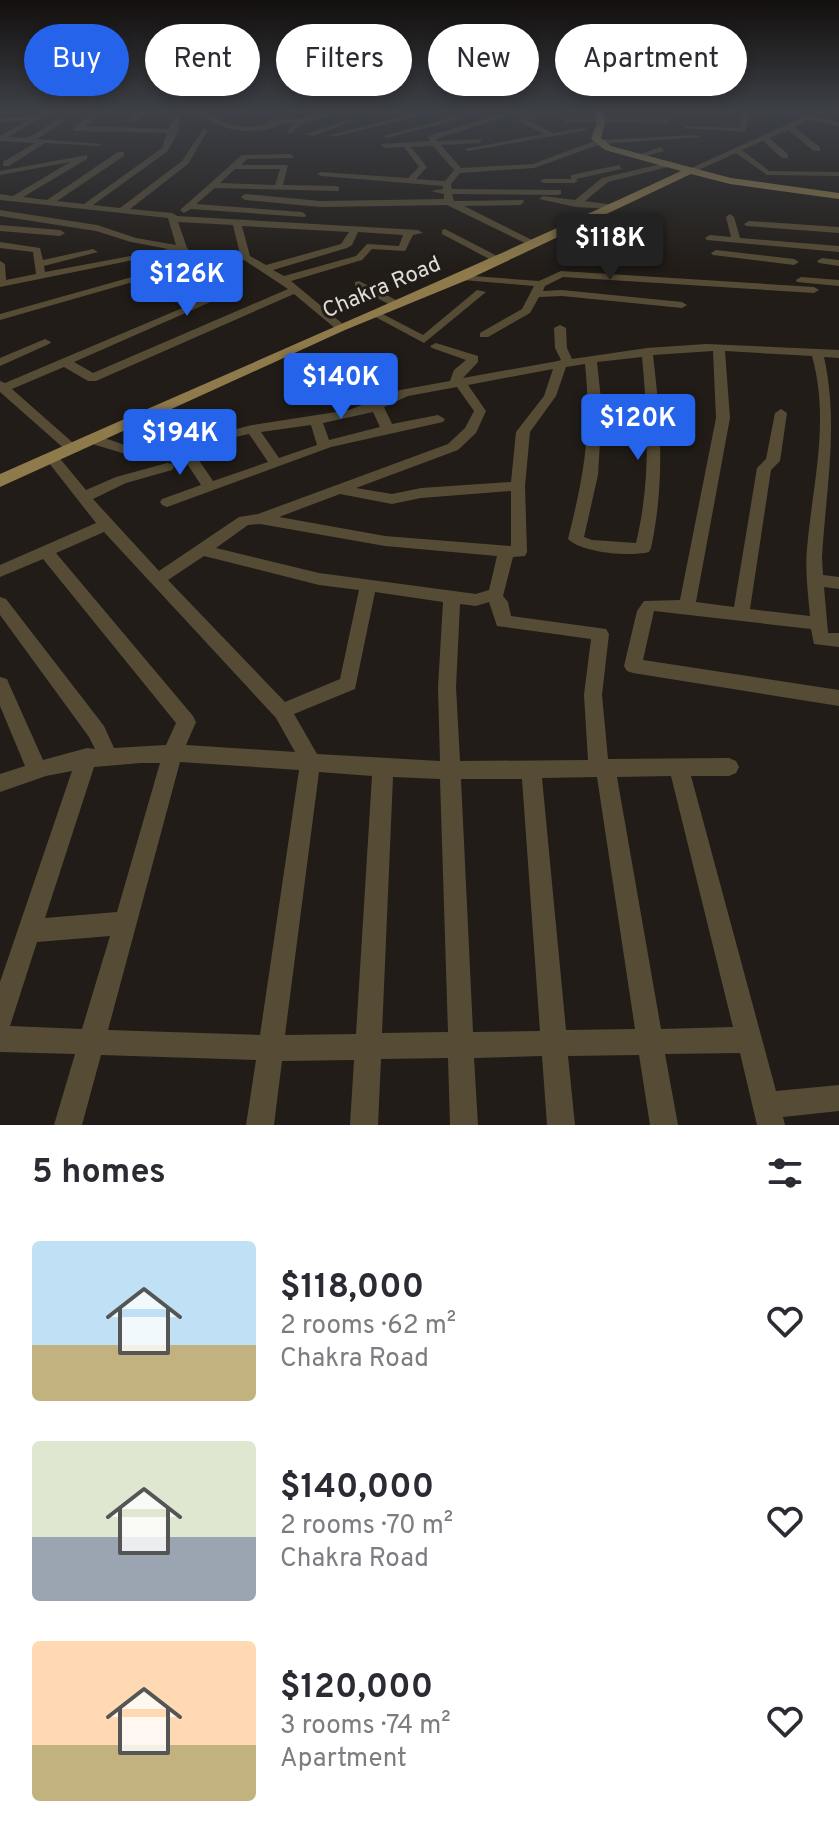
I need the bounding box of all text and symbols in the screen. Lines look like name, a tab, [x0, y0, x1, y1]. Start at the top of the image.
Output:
chip: Buy	[24, 24, 129, 96]
chip: Rent	[145, 24, 260, 96]
chip: Filters	[276, 24, 412, 96]
chip: New	[428, 24, 539, 96]
chip: Apartment	[555, 24, 747, 96]
pin: $118K	[554, 214, 666, 282]
text: $118K	[574, 223, 646, 256]
pin: $126K	[131, 250, 243, 318]
street label: Chakra Road	[319, 251, 445, 325]
text: $126K	[149, 259, 225, 292]
pin: $140K	[285, 353, 397, 421]
text: $140K	[302, 362, 380, 395]
pin: $120K	[582, 394, 694, 462]
text: $120K	[599, 403, 677, 436]
pin: $194K	[124, 409, 236, 477]
text: $194K	[141, 418, 219, 451]
icon: filters	[763, 1151, 807, 1195]
text: 5 homes	[32, 1152, 166, 1195]
text: $118,000	[280, 1267, 424, 1310]
icon: home	[96, 1273, 192, 1369]
icon: heart	[763, 1299, 807, 1343]
text: 2 rooms · 62 m²	[280, 1310, 456, 1343]
text: Chakra Road	[280, 1343, 429, 1376]
text: $140,000	[280, 1467, 434, 1510]
icon: home	[96, 1473, 192, 1569]
icon: heart	[763, 1499, 807, 1543]
text: 2 rooms · 70 m²	[280, 1510, 453, 1543]
text: Chakra Road	[280, 1543, 429, 1576]
text: $120,000	[280, 1667, 433, 1710]
icon: home	[96, 1673, 192, 1769]
icon: heart	[763, 1699, 807, 1743]
text: 3 rooms · 74 m²	[280, 1710, 451, 1743]
text: Apartment	[280, 1743, 407, 1776]

